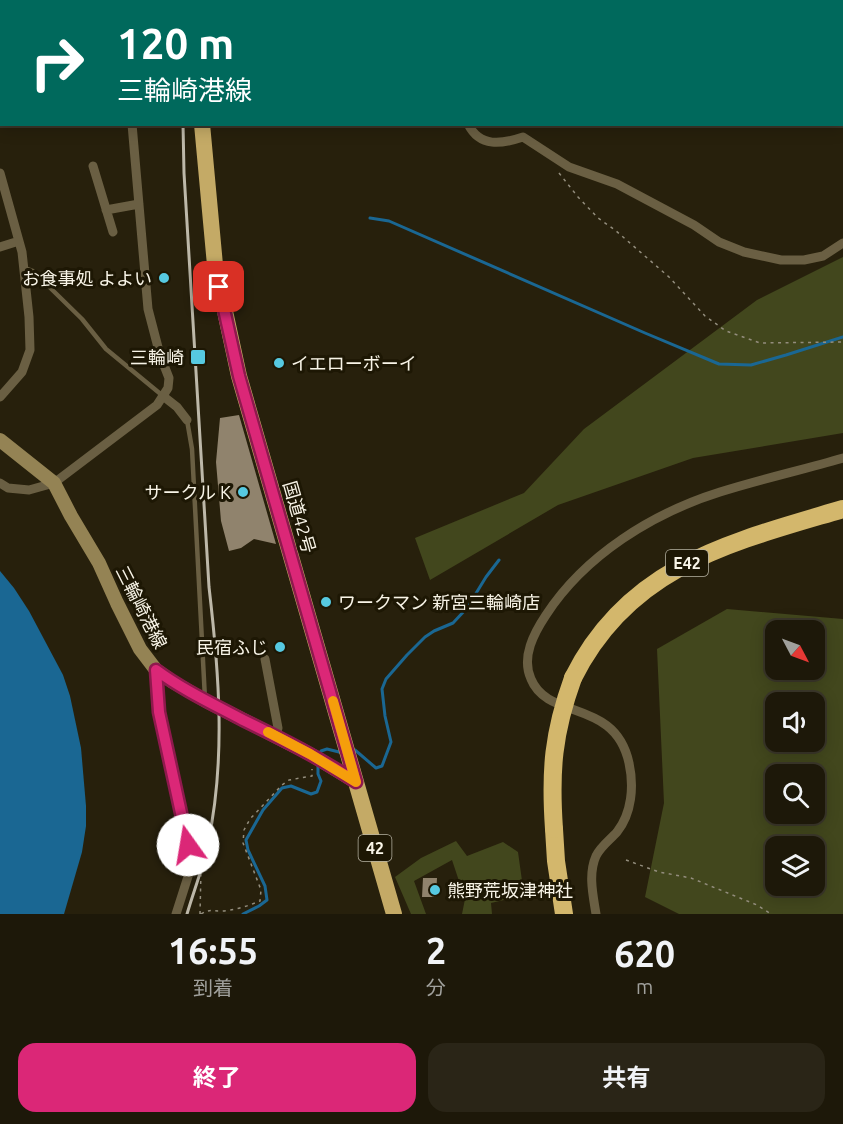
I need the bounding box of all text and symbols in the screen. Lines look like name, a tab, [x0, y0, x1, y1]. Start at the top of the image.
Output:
text: 120 m	[117, 20, 234, 67]
icon: right	[18, 24, 96, 102]
text: 三輪崎港線	[117, 75, 252, 105]
pin	[193, 261, 244, 312]
place label: お食事処 よよい	[22, 268, 152, 288]
icon: arrive	[202, 270, 235, 303]
marker: お食事処 よよい	[157, 271, 171, 285]
place label: 三輪崎	[130, 347, 184, 367]
marker: 三輪崎	[189, 348, 207, 366]
place label: イエローボーイ	[291, 353, 417, 373]
marker: イエローボーイ	[272, 356, 286, 370]
street label: 国道42号	[280, 479, 320, 555]
place label: サークル K	[144, 482, 231, 502]
marker: サークル K	[236, 485, 250, 499]
road number: E42	[666, 550, 708, 576]
street label: 三輪崎港線	[113, 562, 171, 652]
place label: ワークマン 新宮三輪崎店	[338, 592, 540, 612]
marker: ワークマン 新宮三輪崎店	[319, 595, 333, 609]
north arrow	[765, 620, 825, 680]
map controls	[765, 620, 825, 896]
place label: 民宿ふじ	[196, 637, 268, 657]
marker: 民宿ふじ	[273, 640, 287, 654]
button: sound	[765, 692, 825, 752]
button: search	[765, 764, 825, 824]
position arrow	[156, 813, 220, 877]
road number: 42	[358, 835, 392, 861]
button: layers	[765, 836, 825, 896]
place label: 熊野荒坂津神社	[447, 880, 573, 900]
marker: 熊野荒坂津神社	[428, 883, 442, 897]
text: 16:55	[168, 930, 258, 971]
text: 2	[426, 930, 446, 971]
text: 620	[614, 933, 675, 974]
text: m	[636, 975, 653, 998]
text: 到着	[193, 976, 233, 999]
text: 分	[426, 976, 446, 999]
button: 終了	[18, 1043, 416, 1112]
button: 共有	[428, 1043, 825, 1112]

